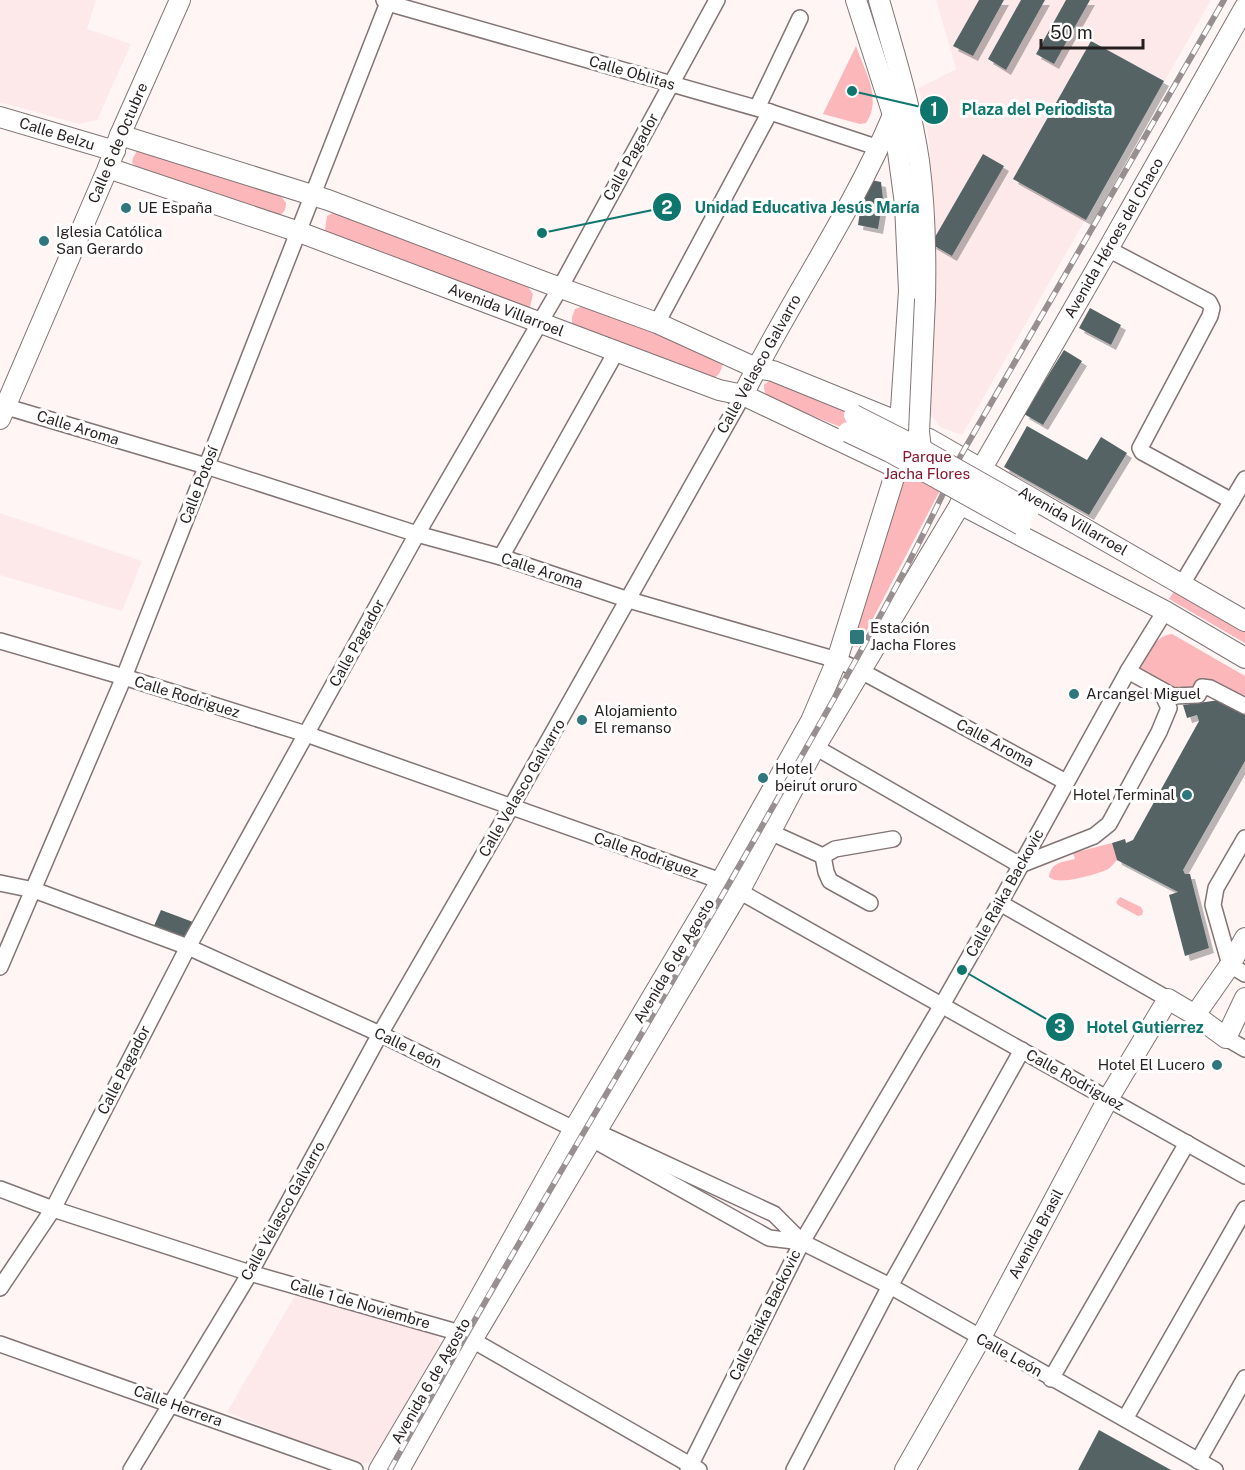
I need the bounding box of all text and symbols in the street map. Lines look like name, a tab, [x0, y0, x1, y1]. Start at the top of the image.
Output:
scale bar	[1041, 12, 1143, 50]
text: 50 m	[1050, 22, 1093, 43]
street label: Calle Oblitas	[587, 52, 677, 93]
street label: Calle 6 de Octubre	[84, 80, 151, 206]
callout: Plaza del Periodista	[919, 93, 1124, 127]
text: 1	[930, 99, 938, 120]
text: Plaza del Periodista	[962, 100, 1112, 119]
street label: Calle Pagador	[600, 110, 662, 204]
street label: Calle Belzu	[17, 114, 97, 153]
street label: Avenida Héroes del Chaco	[1061, 155, 1166, 321]
callout: Unidad Educativa Jesús María	[652, 190, 931, 224]
text: 2	[661, 197, 673, 218]
text: Unidad Educativa Jesús María	[694, 198, 920, 217]
place label: UE España	[138, 199, 212, 216]
marker: UE España	[119, 201, 133, 215]
place label: Iglesia Católica San Gerardo	[56, 223, 162, 257]
marker: Iglesia Católica San Gerardo	[37, 234, 51, 248]
street label: Avenida Villarroel	[446, 280, 566, 339]
street label: Calle Velasco Galvarro	[713, 291, 804, 436]
street label: Calle Aroma	[35, 407, 121, 448]
street label: Calle Potosí	[176, 443, 221, 526]
park label: Parque Jacha Flores	[884, 448, 970, 482]
street label: Avenida Villarroel	[1016, 483, 1131, 559]
street label: Calle Aroma	[499, 549, 585, 592]
street label: Calle Pagador	[326, 596, 388, 690]
place label: Estación Jacha Flores	[870, 619, 956, 653]
marker: Estación Jacha Flores	[848, 628, 866, 646]
street label: Calle Rodriguez	[132, 672, 242, 721]
place label: Arcangel Miguel	[1086, 685, 1201, 702]
marker: Arcangel Miguel	[1067, 687, 1081, 701]
place label: Alojamiento El remanso	[594, 702, 677, 736]
marker: Alojamiento El remanso	[575, 713, 589, 727]
street label: Calle Aroma	[954, 715, 1037, 770]
street label: Calle Velasco Galvarro	[475, 716, 568, 860]
place label: Hotel beirut oruro	[775, 760, 858, 794]
marker: Hotel beirut oruro	[756, 771, 770, 785]
place label: Hotel Terminal	[1073, 786, 1175, 803]
marker: Hotel Terminal	[1180, 788, 1194, 802]
street label: Calle Raika Backovic	[962, 826, 1047, 960]
street label: Calle Rodriguez	[592, 829, 701, 880]
street label: Avenida 6 de Agosto	[630, 895, 717, 1026]
callout: Hotel Gutierrez	[1045, 1010, 1216, 1044]
text: 3	[1054, 1016, 1066, 1037]
text: Hotel Gutierrez	[1086, 1018, 1204, 1037]
street label: Calle Pagador	[94, 1022, 153, 1117]
street label: Calle León	[372, 1024, 445, 1071]
street label: Calle Rodriguez	[1023, 1046, 1127, 1114]
place label: Hotel El Lucero	[1098, 1056, 1205, 1073]
marker: Hotel El Lucero	[1210, 1058, 1224, 1072]
street label: Calle Velasco Galvarro	[237, 1138, 328, 1283]
street label: Avenida Brasil	[1005, 1186, 1066, 1281]
street label: Calle Raika Backovic	[725, 1247, 804, 1383]
street label: Calle 1 de Noviembre	[288, 1275, 432, 1332]
street label: Avenida 6 de Agosto	[388, 1315, 473, 1447]
street label: Calle León	[973, 1329, 1045, 1380]
street label: Calle Herrera	[132, 1382, 225, 1429]

